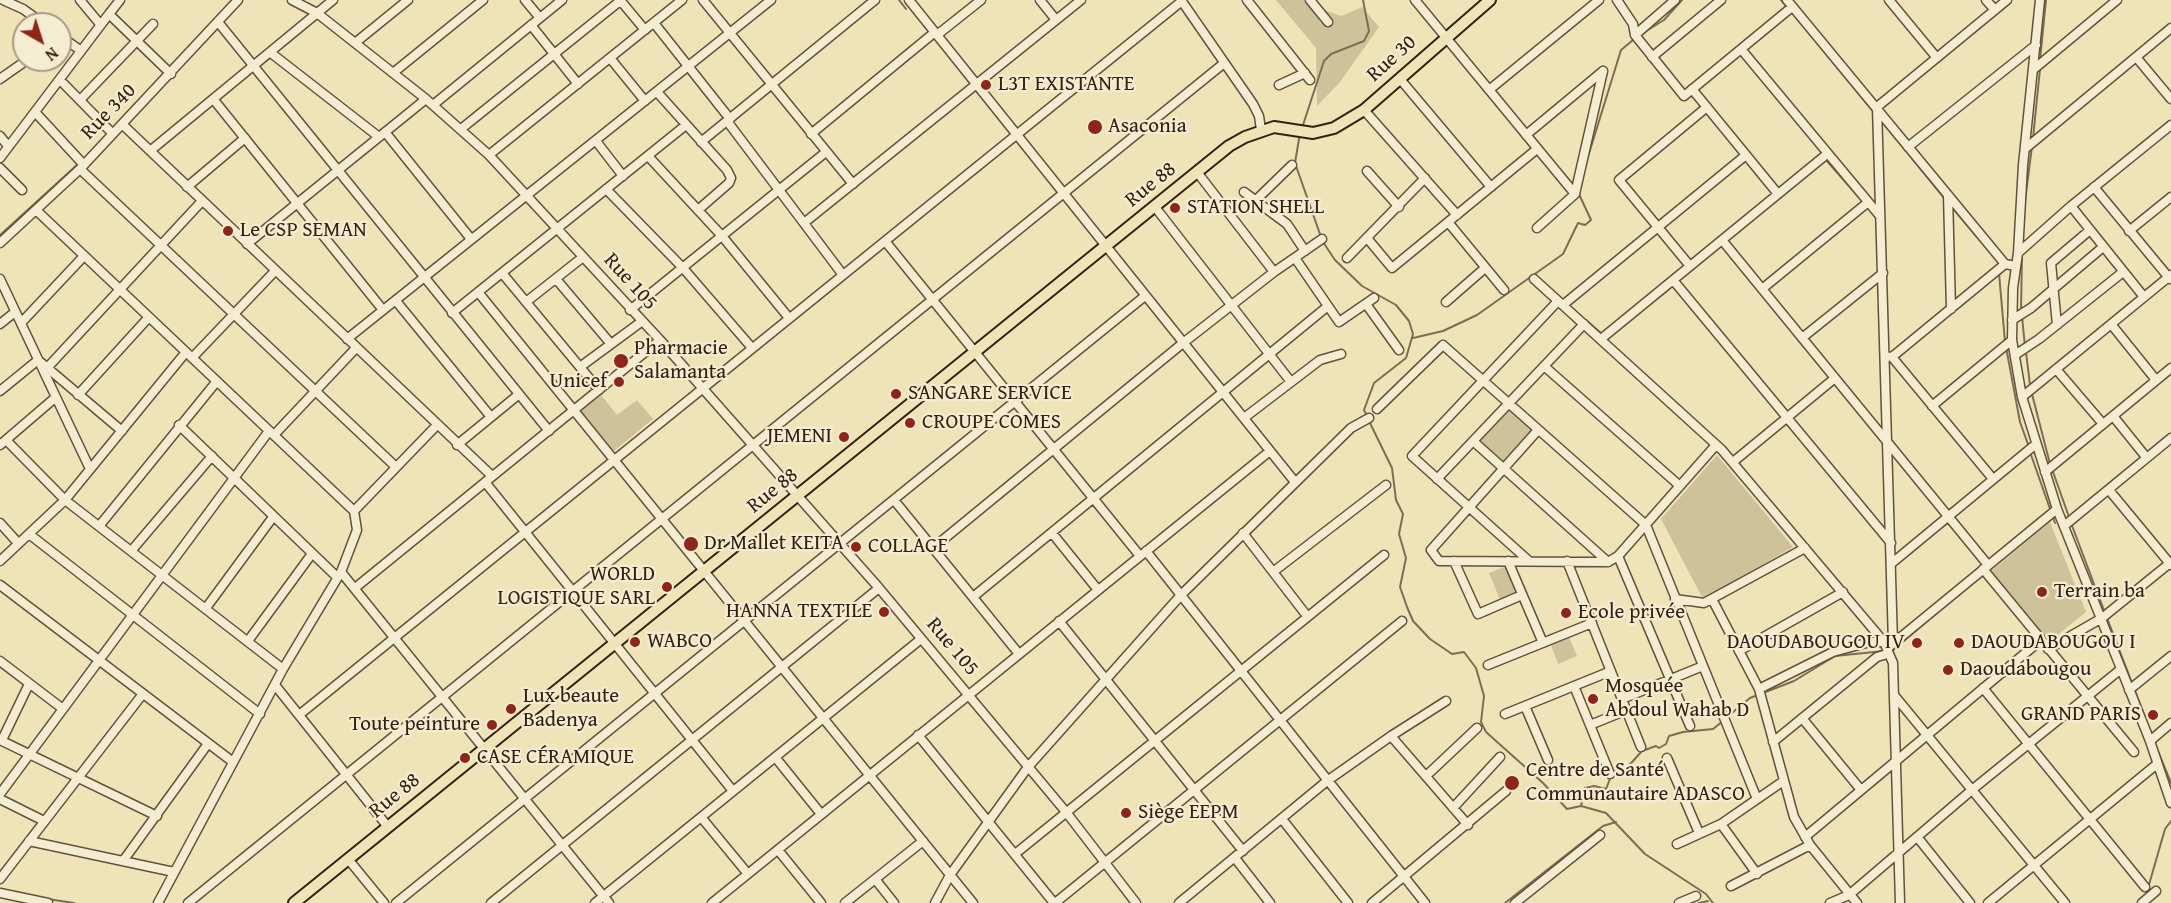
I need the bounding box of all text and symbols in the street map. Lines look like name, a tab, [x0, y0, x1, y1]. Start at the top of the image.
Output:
north arrow	[12, 12, 72, 72]
street label: Rue 30	[1362, 30, 1422, 88]
text: N	[40, 42, 64, 67]
place label: L3T EXISTANTE	[998, 72, 1134, 98]
marker: L3T EXISTANTE	[979, 78, 993, 92]
street label: Rue 340	[76, 79, 142, 145]
place label: Asaconia	[1108, 114, 1187, 140]
marker: Asaconia	[1086, 118, 1104, 136]
street label: Rue 88	[1120, 157, 1182, 213]
place label: STATION SHELL	[1187, 195, 1324, 221]
marker: STATION SHELL	[1168, 201, 1182, 215]
place label: Le CSP SEMAN	[240, 218, 367, 244]
marker: Le CSP SEMAN	[221, 224, 235, 238]
street label: Rue 105	[598, 248, 662, 316]
place label: Pharmacie Salamanta	[634, 336, 728, 386]
marker: Pharmacie Salamanta	[612, 352, 630, 370]
place label: Unicef	[550, 369, 607, 395]
marker: Unicef	[612, 375, 626, 389]
place label: SANGARE SERVICE	[908, 381, 1072, 407]
marker: SANGARE SERVICE	[889, 387, 903, 401]
place label: CROUPE COMES	[922, 410, 1061, 436]
marker: CROUPE COMES	[903, 416, 917, 430]
place label: JEMENI	[767, 424, 832, 450]
marker: JEMENI	[837, 430, 851, 444]
street label: Rue 88	[742, 463, 804, 519]
place label: Dr Mallet KEITA	[704, 531, 844, 557]
place label: COLLAGE	[868, 534, 948, 560]
marker: Dr Mallet KEITA	[682, 535, 700, 553]
marker: COLLAGE	[849, 540, 863, 554]
place label: WORLD LOGISTIQUE SARL	[498, 562, 655, 612]
place label: Terrain ba	[2054, 579, 2145, 605]
marker: WORLD LOGISTIQUE SARL	[660, 580, 674, 594]
marker: Terrain ba	[2035, 585, 2049, 599]
place label: HANNA TEXTILE	[726, 599, 872, 625]
place label: Ecole privée	[1578, 600, 1685, 626]
marker: HANNA TEXTILE	[877, 605, 891, 619]
marker: Ecole privée	[1559, 606, 1573, 620]
street label: Rue 105	[920, 613, 984, 681]
place label: WABCO	[647, 629, 712, 655]
place label: DAOUDABOUGOU IV	[1727, 630, 1905, 656]
place label: DAOUDABOUGOU I	[1971, 630, 2136, 656]
marker: WABCO	[628, 635, 642, 649]
marker: DAOUDABOUGOU IV	[1910, 636, 1924, 650]
marker: DAOUDABOUGOU I	[1952, 636, 1966, 650]
place label: Daoudabougou	[1960, 657, 2091, 683]
marker: Daoudabougou	[1941, 663, 1955, 677]
place label: Mosquée Abdoul Wahab D	[1605, 674, 1749, 724]
place label: Lux beaute Badenya	[523, 684, 619, 734]
marker: Mosquée Abdoul Wahab D	[1586, 692, 1600, 706]
marker: Lux beaute Badenya	[504, 702, 518, 716]
place label: GRAND PARIS	[2021, 702, 2141, 728]
marker: GRAND PARIS	[2146, 708, 2160, 722]
place label: Toute peinture	[349, 712, 480, 738]
marker: Toute peinture	[485, 718, 499, 732]
place label: CASE CÉRAMIQUE	[477, 745, 634, 771]
marker: CASE CÉRAMIQUE	[458, 751, 472, 765]
place label: Centre de Santé Communautaire ADASCO	[1526, 758, 1745, 808]
street label: Rue 88	[364, 768, 426, 824]
marker: Centre de Santé Communautaire ADASCO	[1503, 774, 1521, 792]
place label: Siège EEPM	[1138, 800, 1239, 826]
marker: Siège EEPM	[1119, 806, 1133, 820]

